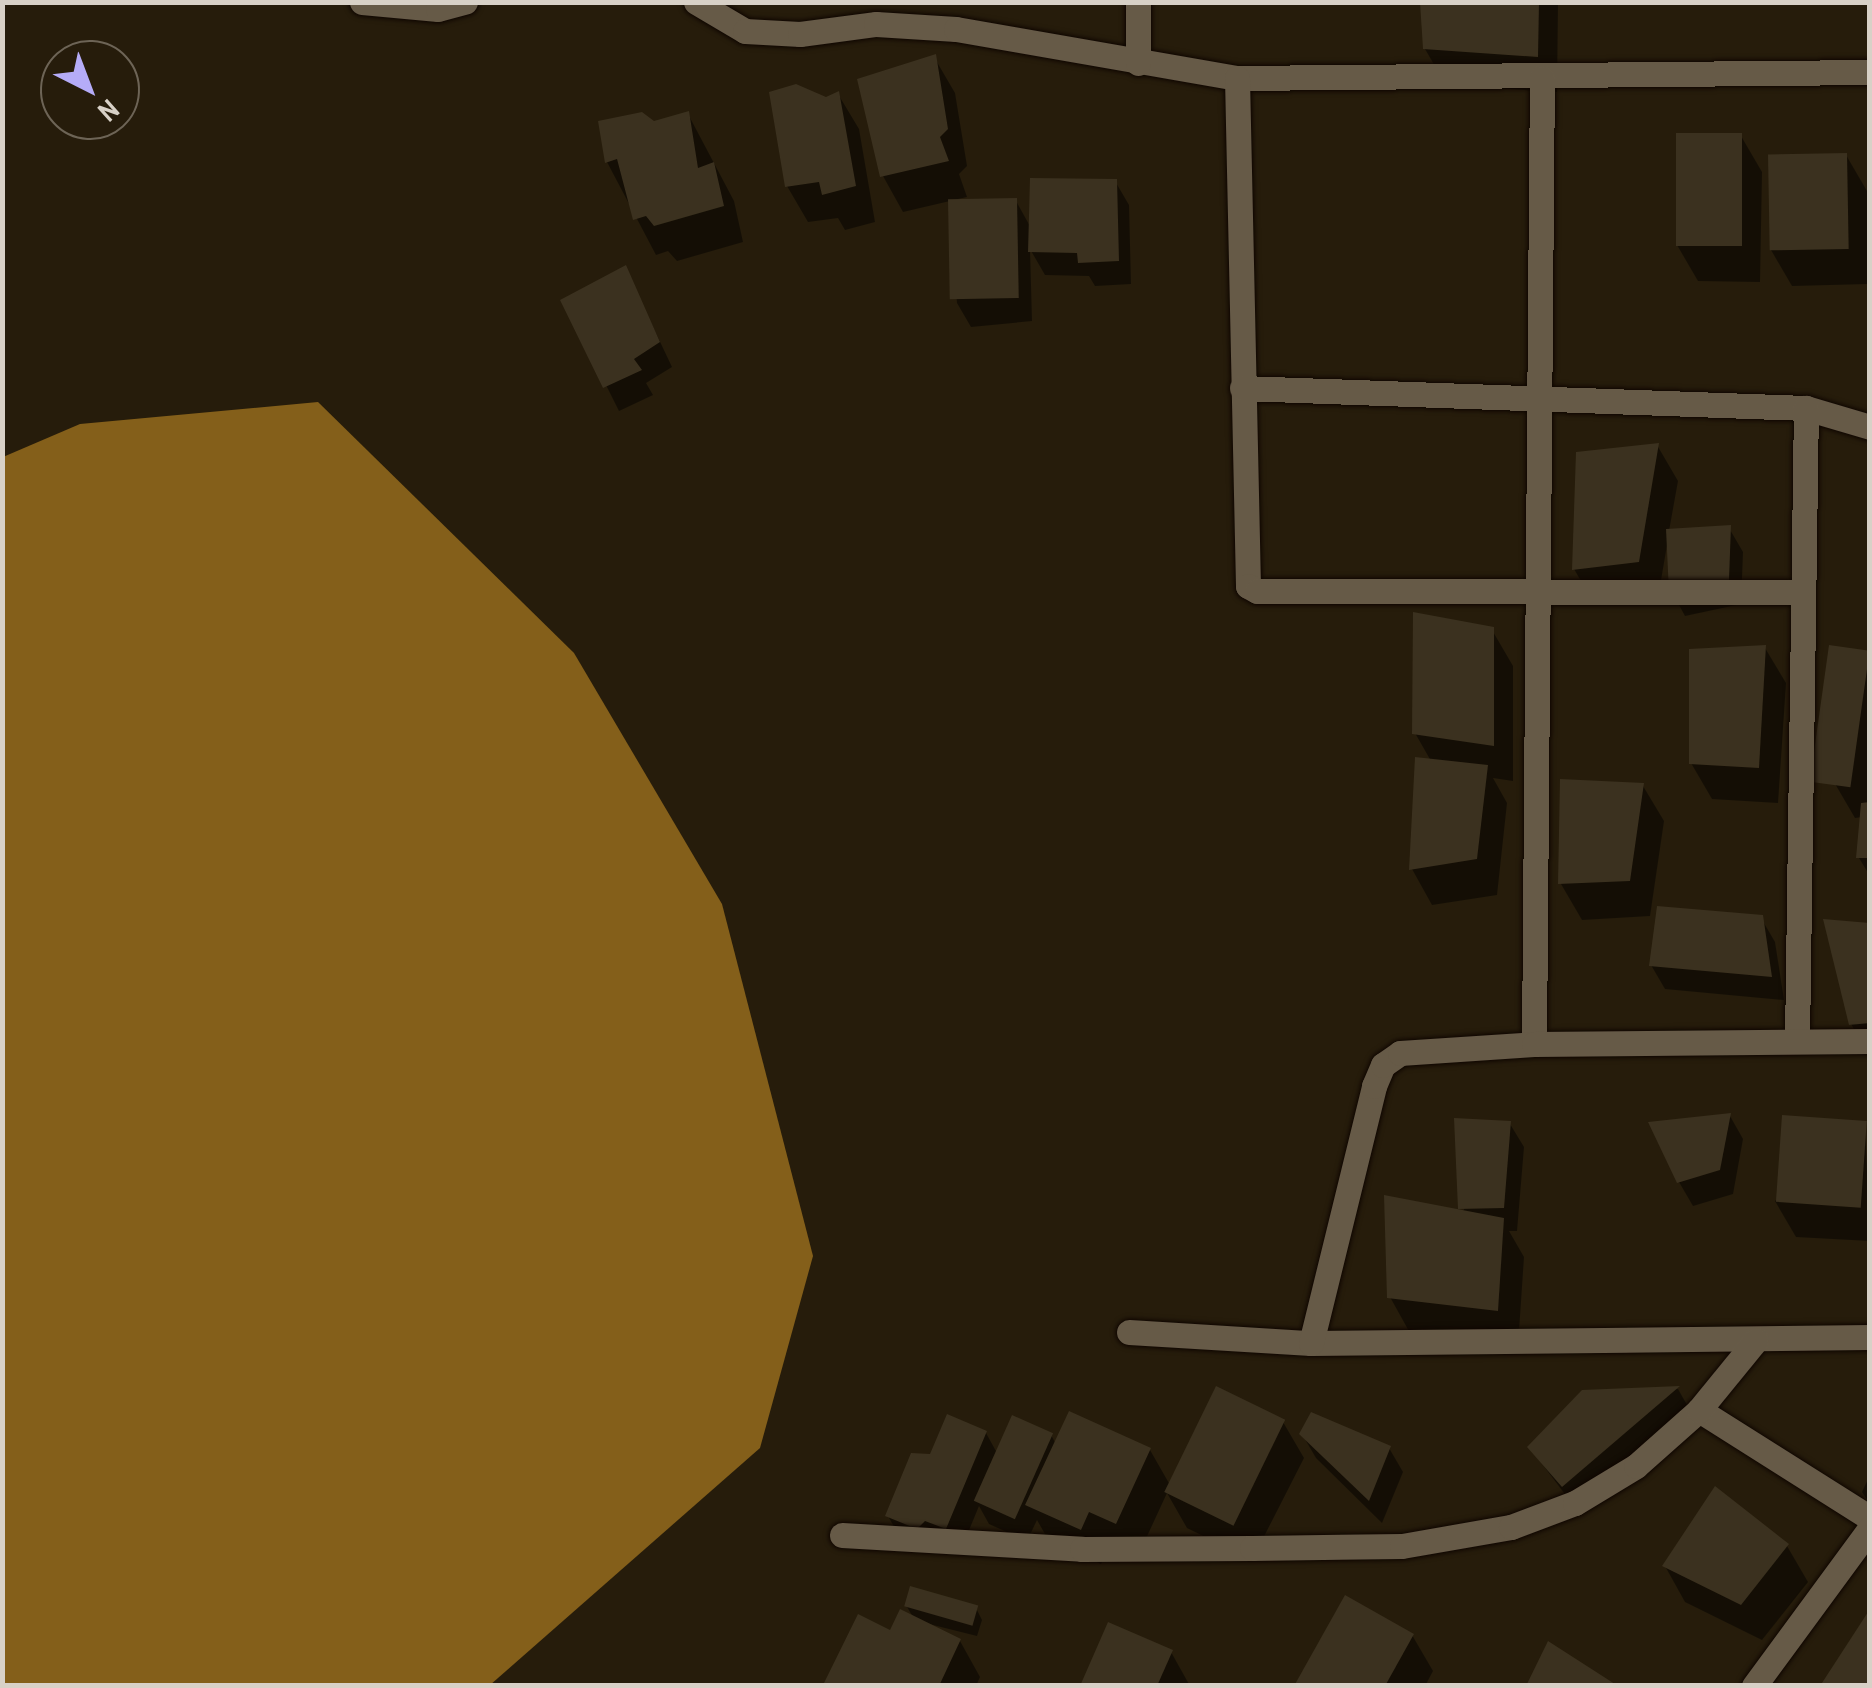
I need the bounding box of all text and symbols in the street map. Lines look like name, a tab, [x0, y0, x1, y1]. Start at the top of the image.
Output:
north arrow	[40, 40, 140, 140]
text: N	[90, 91, 128, 130]

